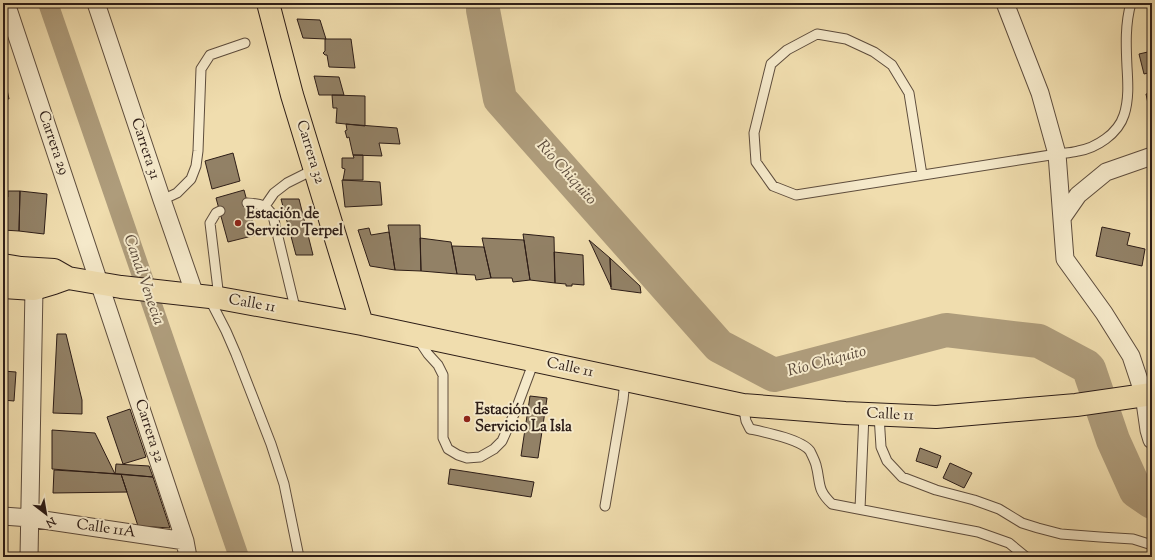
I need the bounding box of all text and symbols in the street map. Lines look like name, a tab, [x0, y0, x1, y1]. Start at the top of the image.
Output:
street label: Carrera 29	[32, 108, 74, 178]
street label: Carrera 31	[125, 115, 165, 183]
street label: Carrera 32	[290, 118, 330, 186]
water label: Río Chiquito	[530, 135, 602, 211]
place label: Estación de Servicio Terpel	[246, 204, 344, 242]
marker: Estación de Servicio Terpel	[233, 218, 243, 228]
water label: Canal Venecia	[117, 232, 169, 328]
street label: Calle 11	[227, 290, 277, 318]
water label: Río Chiquito	[785, 340, 869, 384]
street label: Calle 11	[545, 353, 595, 383]
street label: Carrera 32	[129, 397, 169, 465]
place label: Estación de Servicio La Isla	[475, 400, 572, 438]
street label: Calle 11	[866, 403, 914, 427]
marker: Estación de Servicio La Isla	[462, 414, 472, 424]
north arrow	[26, 494, 66, 534]
text: N	[43, 512, 59, 531]
street label: Calle 11A	[75, 514, 137, 544]

